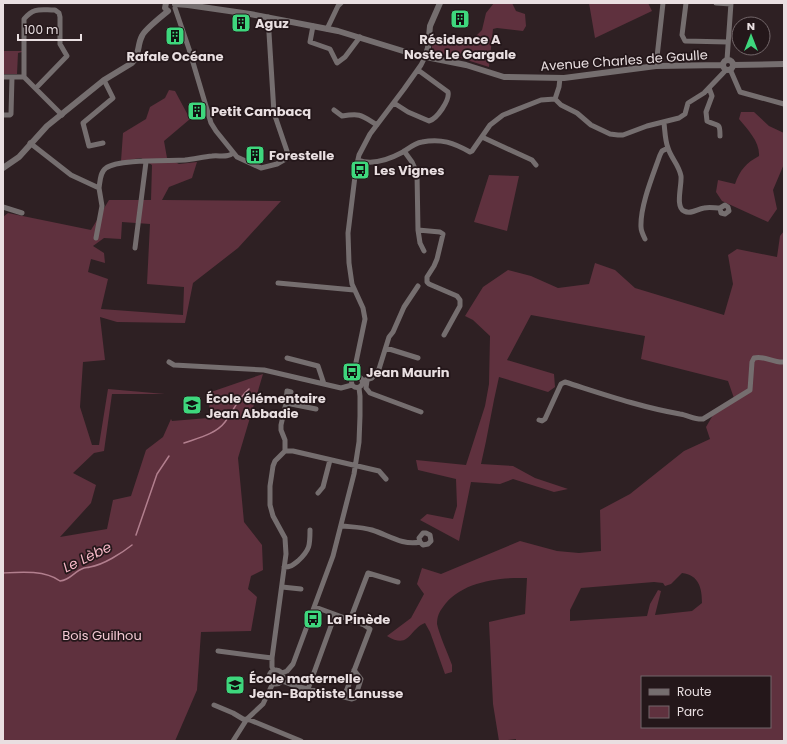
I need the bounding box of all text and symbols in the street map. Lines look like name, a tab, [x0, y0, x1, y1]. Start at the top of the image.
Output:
building icon: Résidence A Noste Le Gargale	[449, 8, 471, 30]
building icon: Aguz	[230, 12, 252, 34]
place label: Aguz	[255, 14, 289, 33]
scale bar	[18, 16, 81, 42]
north arrow	[731, 16, 771, 56]
text: N	[747, 18, 755, 34]
text: 100 m	[24, 21, 58, 38]
building icon: Rafale Océane	[164, 25, 186, 47]
place label: Résidence A Noste Le Gargale	[404, 30, 516, 64]
street label: Avenue Charles de Gaulle	[540, 45, 708, 76]
place label: Rafale Océane	[126, 47, 224, 66]
building icon: Petit Cambacq	[186, 100, 208, 122]
place label: Petit Cambacq	[211, 102, 311, 121]
building icon: Forestelle	[244, 144, 266, 166]
place label: Forestelle	[269, 146, 334, 165]
bus stop icon: Les Vignes	[349, 159, 371, 181]
place label: Les Vignes	[374, 161, 444, 180]
bus stop icon: Jean Maurin	[341, 361, 363, 383]
place label: Jean Maurin	[366, 363, 450, 382]
place label: École élémentaire Jean Abbadie	[206, 389, 326, 423]
school or university icon: École élémentaire Jean Abbadie	[181, 394, 203, 416]
water label: Le Lèbe	[59, 537, 115, 577]
bus stop icon: La Pinède	[302, 608, 324, 630]
place label: La Pinède	[327, 610, 390, 629]
park label: Bois Guilhou	[62, 626, 142, 645]
place label: École maternelle Jean-Baptiste Lanusse	[249, 669, 403, 703]
school or university icon: École maternelle Jean-Baptiste Lanusse	[224, 674, 246, 696]
legend	[641, 676, 771, 728]
text: Route	[677, 683, 711, 700]
text: Parc	[677, 703, 704, 720]

